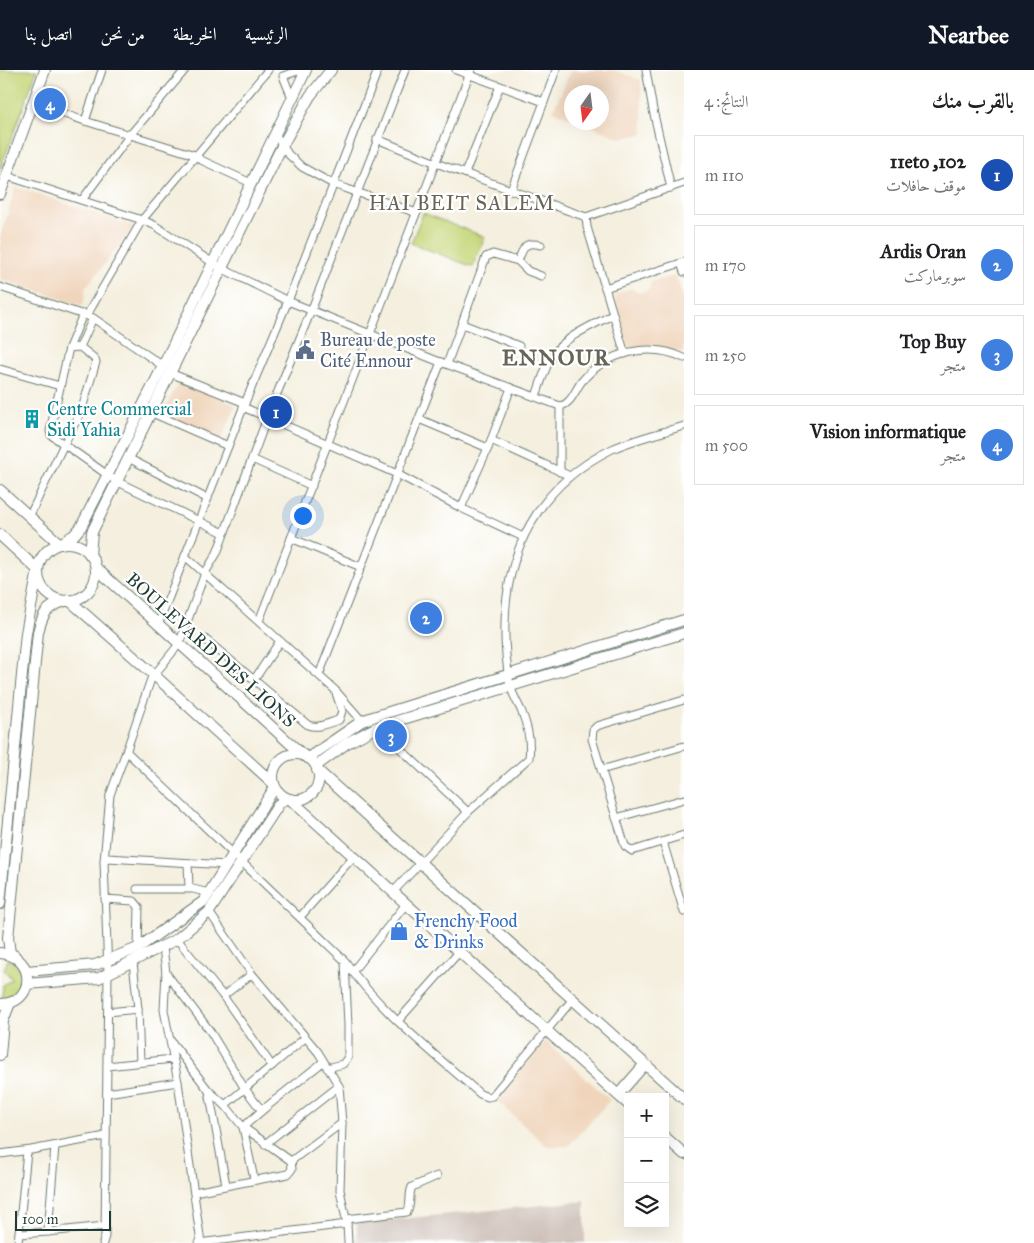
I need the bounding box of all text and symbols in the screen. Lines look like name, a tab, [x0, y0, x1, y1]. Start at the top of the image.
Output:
text: Nearbee	[928, 20, 1009, 50]
text: اتصل بنا	[25, 23, 72, 45]
text: من نحن	[100, 23, 145, 45]
text: الخريطة	[173, 23, 217, 45]
text: الرئيسية	[245, 23, 288, 45]
pin: 4	[34, 85, 66, 123]
north arrow	[564, 85, 609, 130]
text: بالقرب منك	[932, 88, 1014, 114]
text: النتائج: 4	[704, 92, 749, 111]
text: 102, 11eto	[890, 150, 966, 173]
text: 110 m	[705, 166, 744, 185]
text: 1	[994, 166, 1000, 185]
text: موقف حافلات	[886, 176, 966, 195]
district label: HAI BEIT SALEM	[369, 191, 555, 215]
text: Ardis Oran	[880, 240, 966, 263]
text: 170 m	[705, 256, 746, 275]
text: 2	[993, 256, 1001, 275]
text: سوبرماركت	[904, 266, 966, 285]
place label: Bureau de poste Cité Ennour	[320, 329, 436, 372]
text: Top Buy	[900, 330, 966, 353]
public building icon: Bureau de poste Cité Ennour	[294, 339, 316, 361]
district label: ENNOUR	[502, 344, 611, 371]
text: 250 m	[705, 346, 746, 365]
text: 3	[994, 346, 1000, 365]
text: متجر	[941, 356, 966, 375]
pin: 1	[260, 393, 292, 431]
place label: Centre Commercial Sidi Yahia	[47, 398, 192, 441]
building icon: Centre Commercial Sidi Yahia	[21, 408, 43, 430]
text: Vision informatique	[810, 420, 966, 443]
text: 500 m	[705, 436, 748, 455]
text: 4	[993, 436, 1001, 455]
text: متجر	[941, 446, 966, 465]
your location	[290, 503, 316, 529]
street label: BOULEVARD DES LIONS	[122, 568, 300, 732]
pin: 2	[410, 599, 442, 637]
pin: 3	[375, 717, 407, 755]
place label: Frenchy Food & Drinks	[414, 910, 518, 953]
shop icon: Frenchy Food & Drinks	[388, 920, 410, 942]
map controls	[624, 1093, 669, 1228]
button: +	[624, 1093, 669, 1138]
button: −	[624, 1138, 669, 1183]
button: layers	[624, 1183, 669, 1228]
scale bar	[15, 1208, 111, 1231]
text: 100 m	[22, 1211, 59, 1228]

